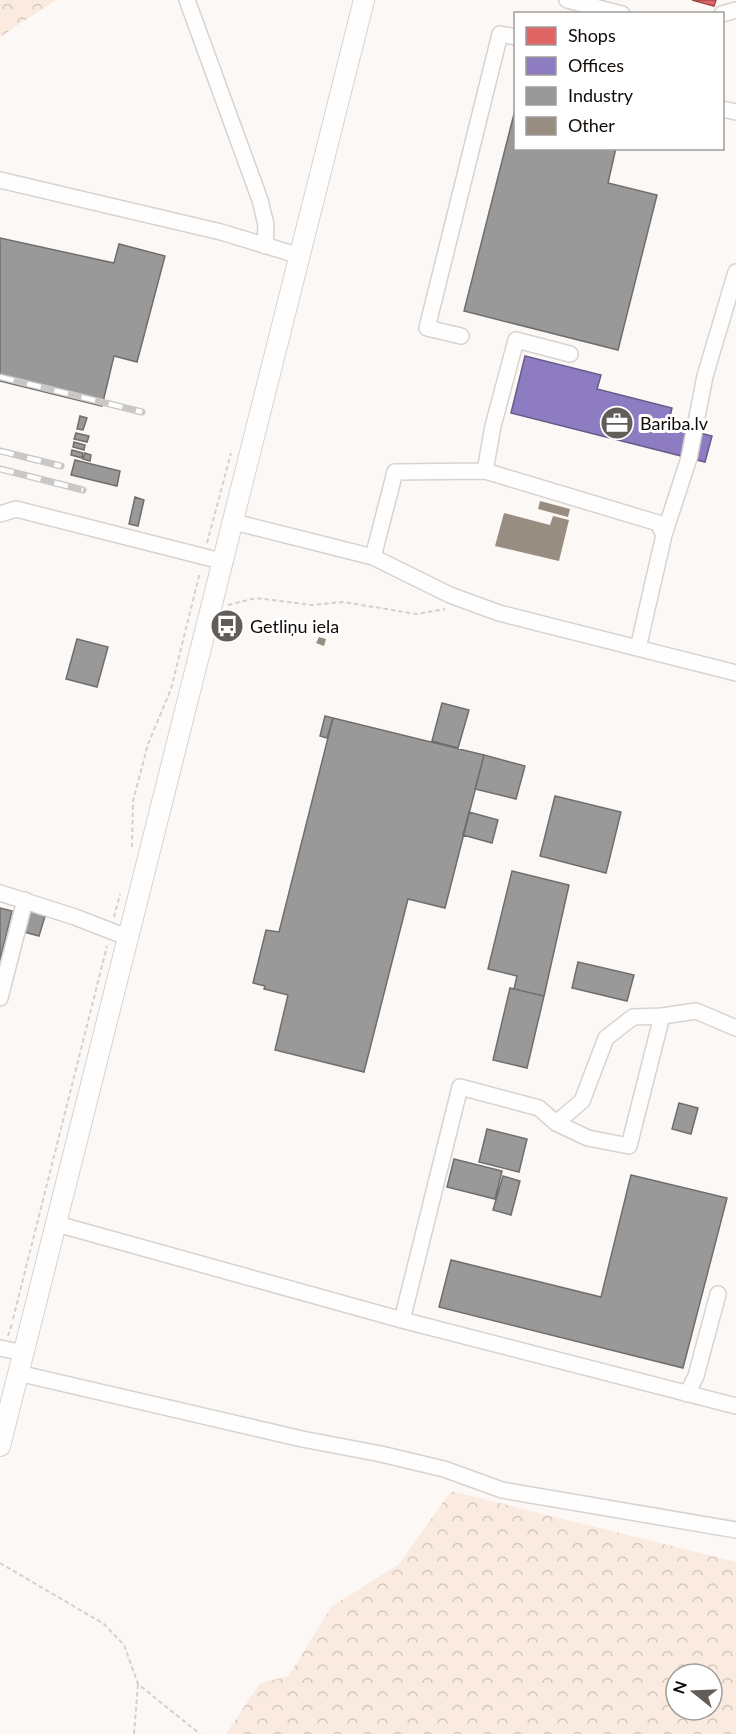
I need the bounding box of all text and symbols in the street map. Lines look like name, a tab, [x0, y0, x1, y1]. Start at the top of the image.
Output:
legend	[514, 12, 724, 150]
text: Shops	[568, 24, 616, 46]
text: Offices	[568, 54, 624, 76]
text: Industry	[568, 84, 634, 106]
text: Other	[568, 114, 615, 136]
office icon: Bariba.lv	[599, 405, 635, 441]
place label: Bariba.lv	[640, 412, 709, 434]
bus stop icon: Getliņu iela	[209, 608, 245, 644]
place label: Getliņu iela	[250, 615, 339, 637]
north arrow	[664, 1662, 724, 1722]
text: N	[668, 1678, 690, 1696]

